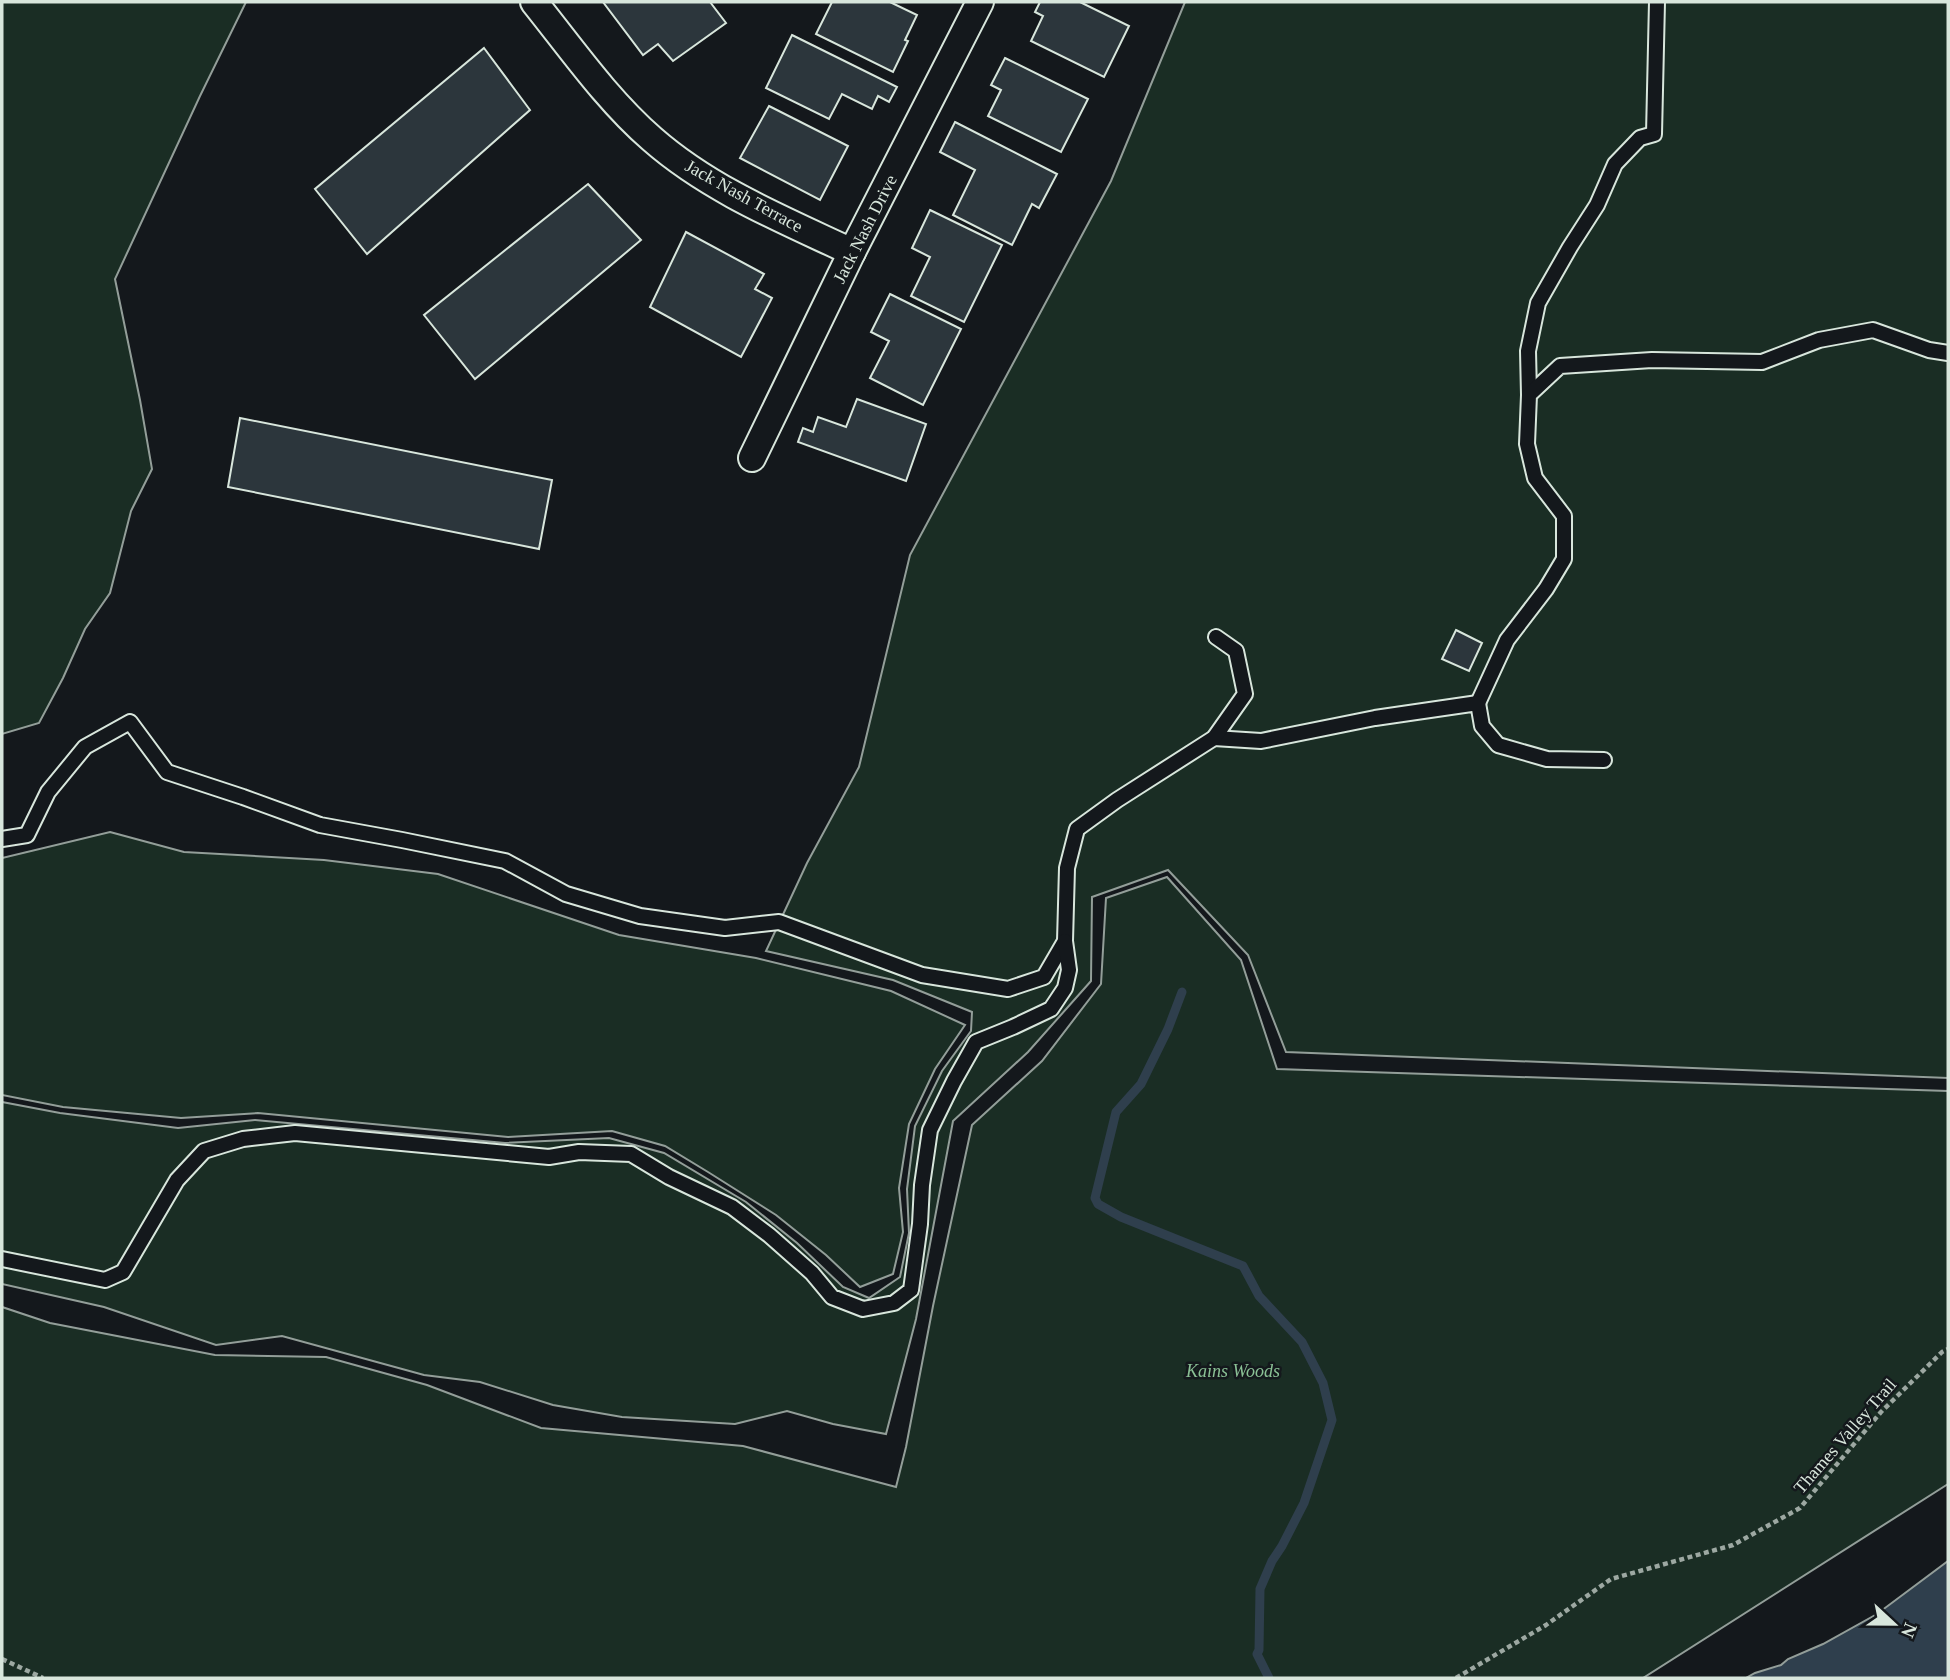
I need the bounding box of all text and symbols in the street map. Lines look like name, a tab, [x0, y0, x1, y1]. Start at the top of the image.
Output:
street label: Jack Nash Terrace	[682, 155, 806, 237]
street label: Jack Nash Drive	[829, 171, 901, 287]
park label: Kains Woods	[1185, 1361, 1280, 1381]
street label: Thames Valley Trail	[1790, 1374, 1900, 1498]
north arrow	[1859, 1589, 1929, 1659]
text: N	[1897, 1620, 1922, 1641]

